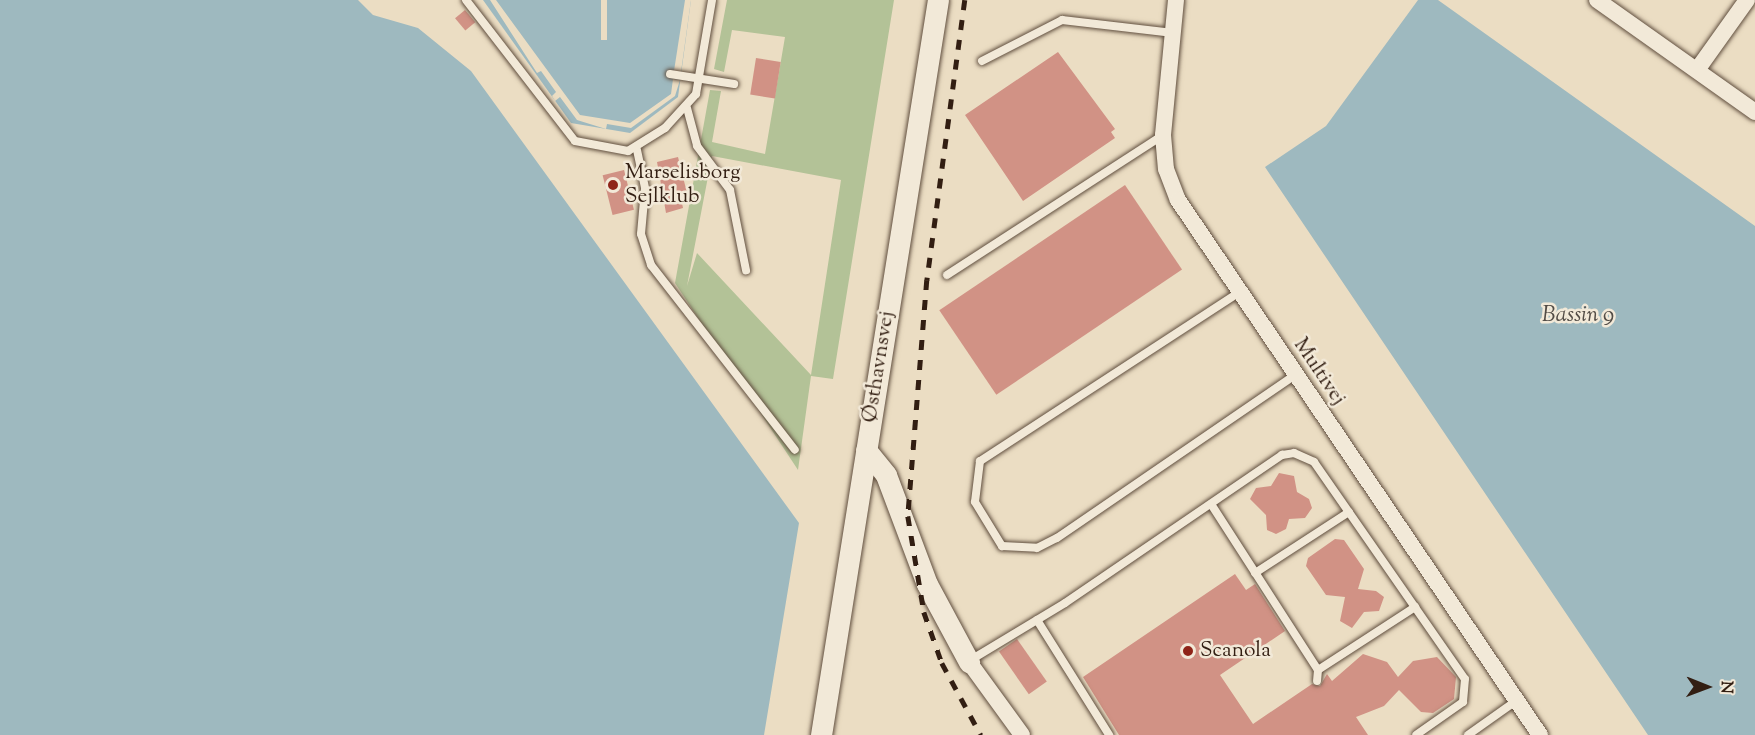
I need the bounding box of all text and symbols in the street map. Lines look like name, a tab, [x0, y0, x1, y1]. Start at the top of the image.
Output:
place label: Marselisborg Sejlklub	[625, 160, 740, 210]
marker: Marselisborg Sejlklub	[606, 178, 620, 192]
water label: Bassin 9	[1542, 304, 1614, 330]
street label: Østhavnsvej	[858, 309, 900, 425]
street label: Multivej	[1287, 334, 1351, 410]
place label: Scanola	[1200, 638, 1271, 664]
marker: Scanola	[1181, 644, 1195, 658]
north arrow	[1677, 657, 1737, 717]
text: N	[1714, 681, 1737, 694]

